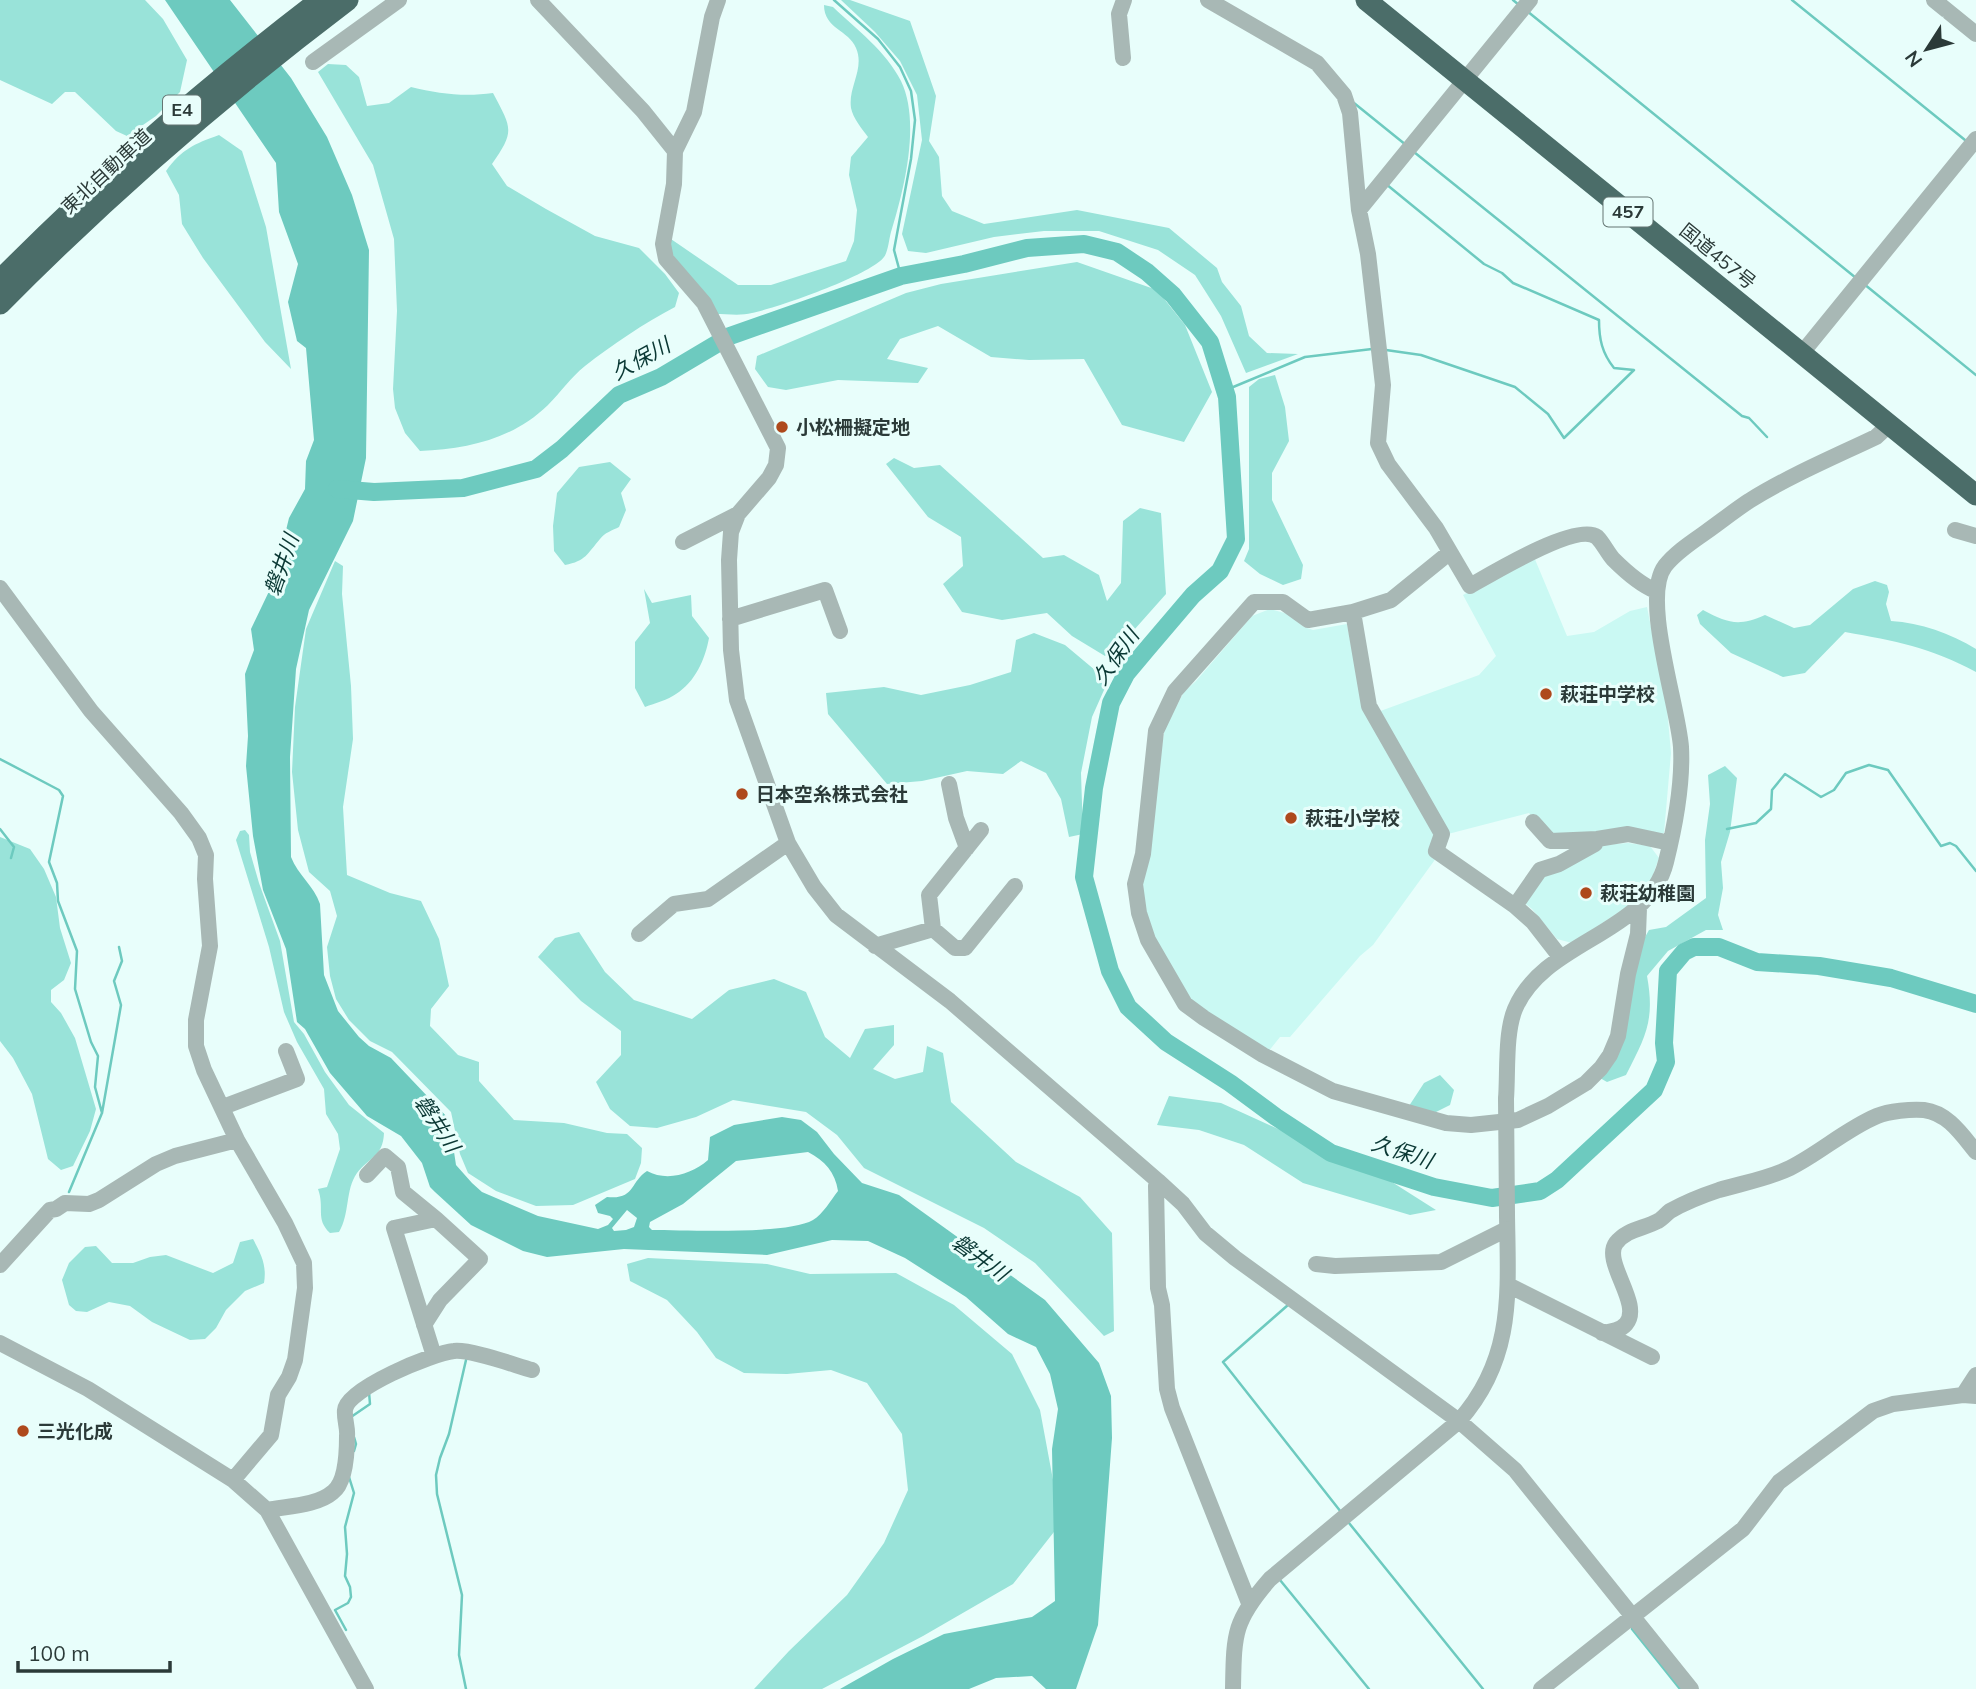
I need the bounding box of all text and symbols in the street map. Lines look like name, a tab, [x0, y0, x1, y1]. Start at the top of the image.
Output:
north arrow	[1892, 14, 1962, 84]
text: N	[1899, 46, 1927, 72]
road number: E4	[163, 96, 201, 124]
street label: 東北自動車道	[56, 123, 156, 219]
road number: 457	[1604, 197, 1652, 226]
street label: 国道457号	[1675, 218, 1761, 294]
water label: 久保川	[607, 331, 676, 385]
place label: 小松柵擬定地	[796, 415, 910, 439]
marker: 小松柵擬定地	[774, 419, 790, 435]
water label: 磐井川	[259, 529, 304, 599]
water label: 久保川	[1086, 622, 1145, 690]
place label: 萩荘中学校	[1560, 682, 1655, 706]
marker: 萩荘中学校	[1538, 686, 1554, 702]
place label: 日本空糸株式会社	[756, 782, 908, 806]
marker: 日本空糸株式会社	[734, 786, 750, 802]
place label: 萩荘小学校	[1305, 806, 1400, 830]
marker: 萩荘小学校	[1283, 810, 1299, 826]
place label: 萩荘幼稚園	[1600, 881, 1695, 905]
marker: 萩荘幼稚園	[1578, 885, 1594, 901]
water label: 磐井川	[410, 1090, 467, 1159]
water label: 久保川	[1368, 1129, 1438, 1174]
water label: 磐井川	[947, 1228, 1015, 1287]
place label: 三光化成	[37, 1419, 113, 1443]
marker: 三光化成	[15, 1423, 31, 1439]
scale bar	[18, 1630, 170, 1674]
text: 100 m	[28, 1640, 90, 1666]

